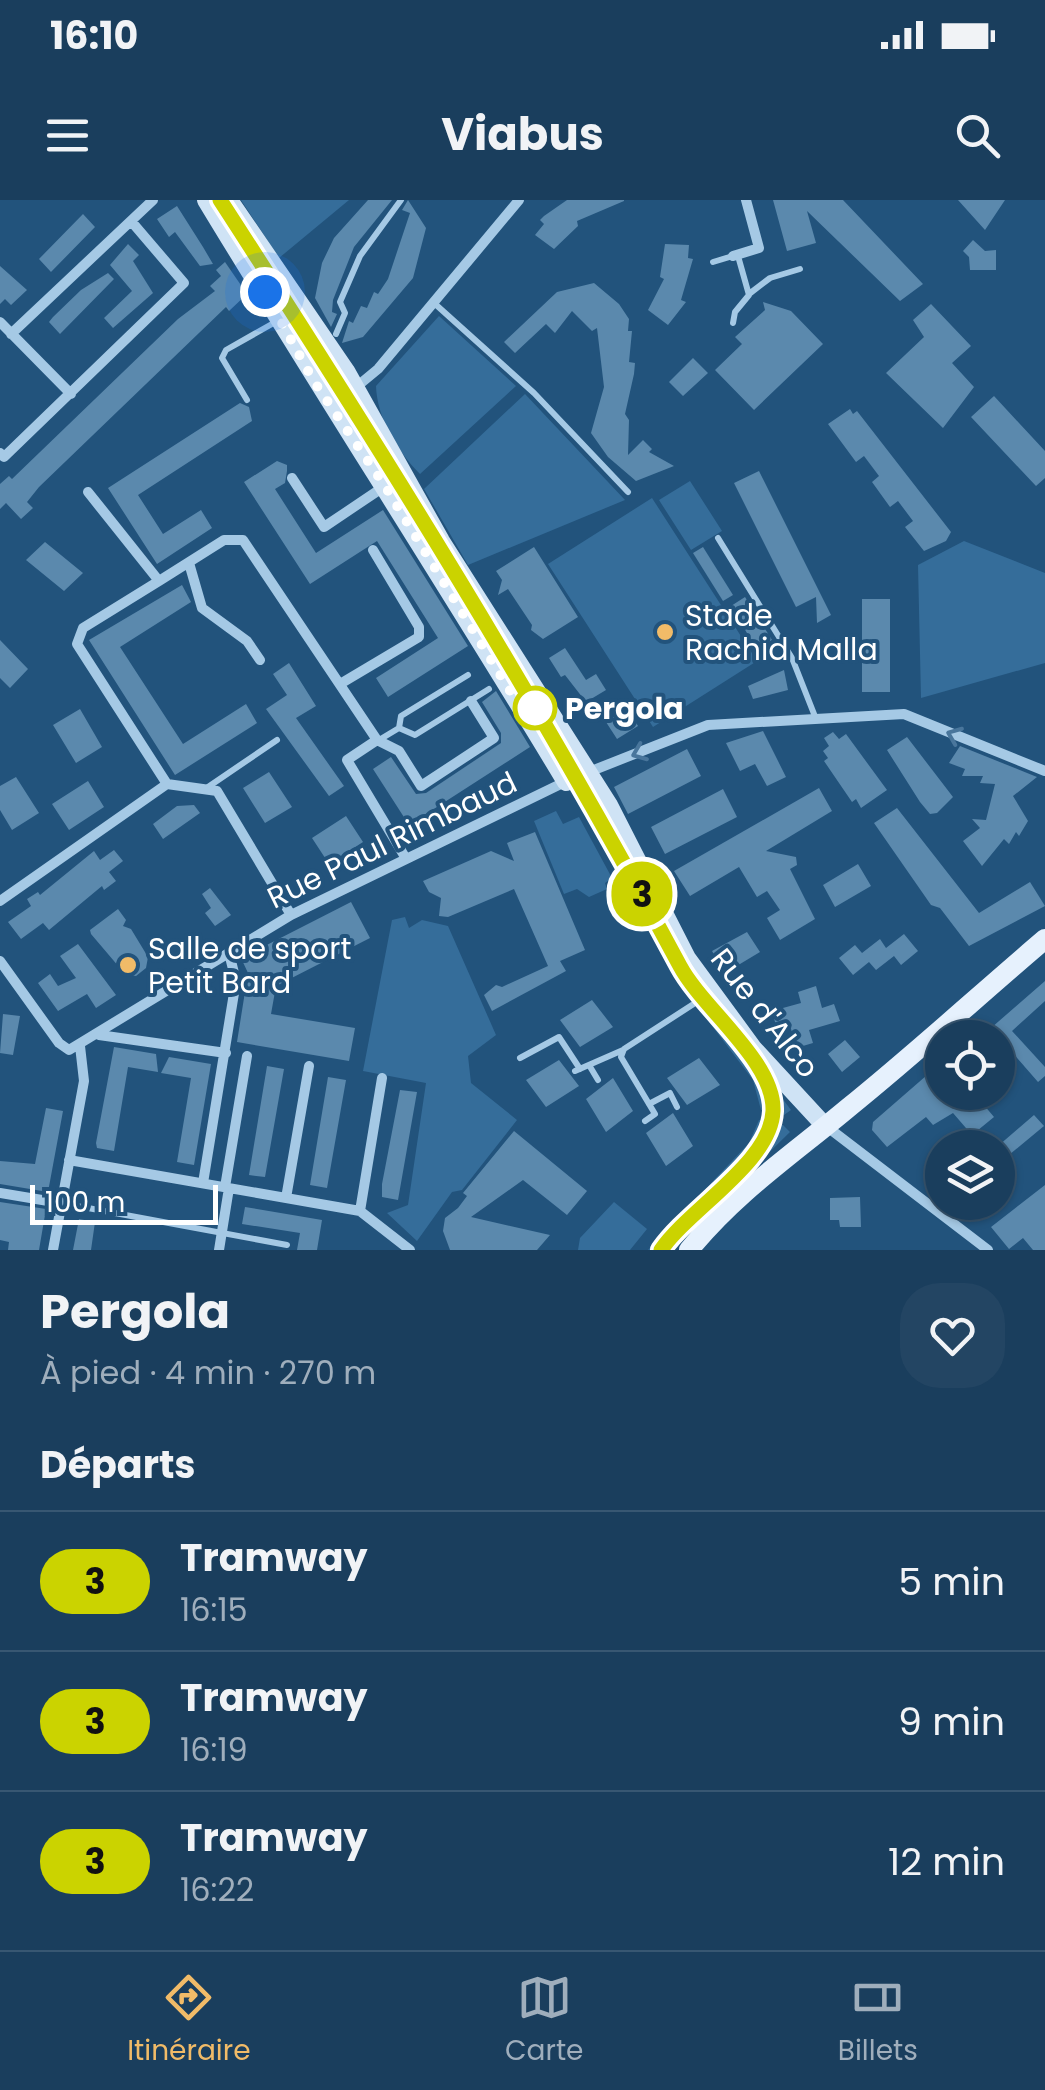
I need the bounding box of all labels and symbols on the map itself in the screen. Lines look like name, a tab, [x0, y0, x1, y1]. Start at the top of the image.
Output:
your location	[240, 267, 290, 317]
place label: Stade Rachid Malla	[685, 594, 878, 671]
marker: Stade Rachid Malla	[654, 621, 676, 643]
marker: Pergola	[514, 687, 556, 729]
place label: Pergola	[565, 687, 684, 730]
one-way arrow	[947, 726, 964, 746]
one-way arrow	[631, 741, 649, 761]
street label: Rue Paul Rimbaud	[260, 761, 524, 919]
line badge: 3	[610, 862, 674, 926]
place label: Salle de sport Petit Bard	[148, 927, 351, 1004]
street label: Rue d'Alco	[701, 939, 829, 1087]
marker: Salle de sport Petit Bard	[117, 954, 139, 976]
scale bar	[30, 1180, 218, 1224]

